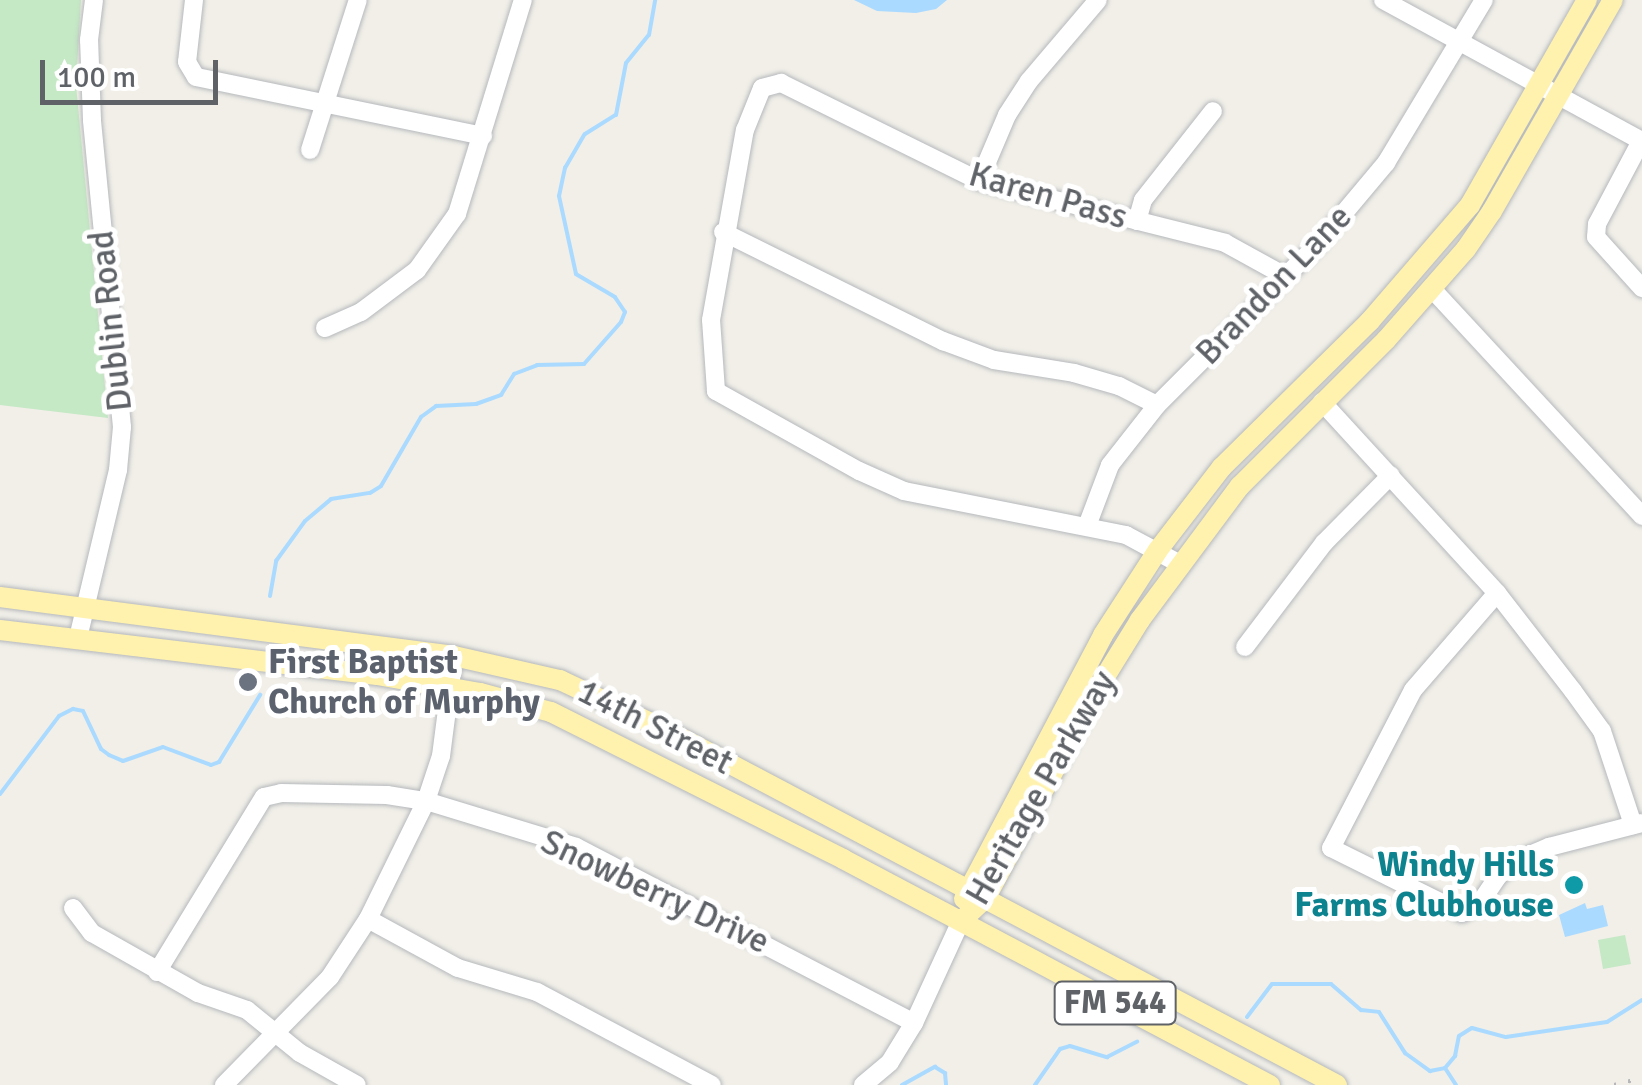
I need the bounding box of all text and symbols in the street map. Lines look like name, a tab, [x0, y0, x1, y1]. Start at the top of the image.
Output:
scale bar	[45, 40, 222, 102]
text: 100 m	[57, 59, 136, 96]
street label: Karen Pass	[964, 153, 1132, 239]
street label: Brandon Lane	[1187, 196, 1361, 374]
street label: Dublin Road	[81, 229, 141, 413]
place label: First Baptist Church of Murphy	[268, 641, 540, 723]
street label: Heritage Parkway	[957, 663, 1125, 913]
street label: 14th Street	[571, 670, 739, 784]
marker: First Baptist Church of Murphy	[237, 671, 259, 693]
street label: Snowberry Drive	[534, 821, 776, 963]
place label: Windy Hills Farms Clubhouse	[1294, 844, 1554, 926]
marker: Windy Hills Farms Clubhouse	[1563, 874, 1585, 896]
road number: FM 544	[1052, 976, 1178, 1030]

